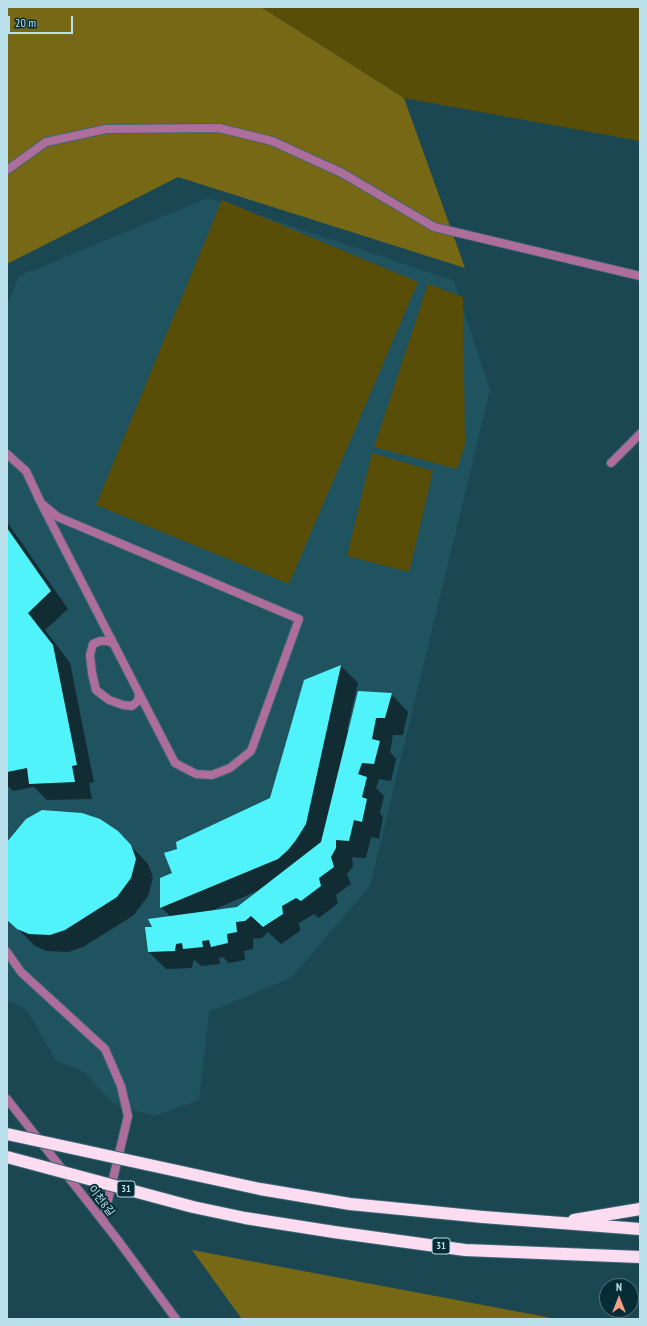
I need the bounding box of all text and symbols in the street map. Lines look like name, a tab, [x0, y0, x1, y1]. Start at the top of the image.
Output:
scale bar	[10, 8, 75, 34]
text: 20 m	[15, 15, 36, 30]
road number: 31	[117, 1181, 135, 1197]
street label: 이천8길	[85, 1183, 117, 1219]
road number: 31	[432, 1238, 450, 1254]
north arrow	[599, 1278, 639, 1318]
text: N	[616, 1280, 622, 1294]

